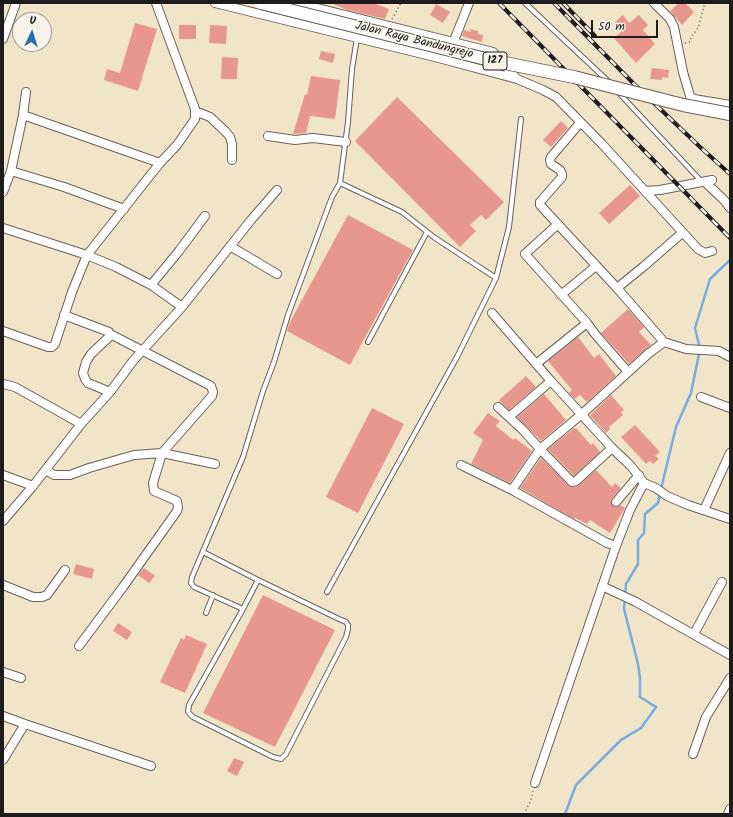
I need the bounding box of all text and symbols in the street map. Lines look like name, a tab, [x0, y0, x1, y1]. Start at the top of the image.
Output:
north arrow	[12, 12, 52, 52]
text: U	[29, 12, 37, 30]
scale bar	[593, 12, 660, 38]
text: 50 m	[598, 17, 625, 36]
street label: Jalan Raya Bandungrejo	[354, 19, 474, 63]
road number: 127	[483, 52, 507, 70]

